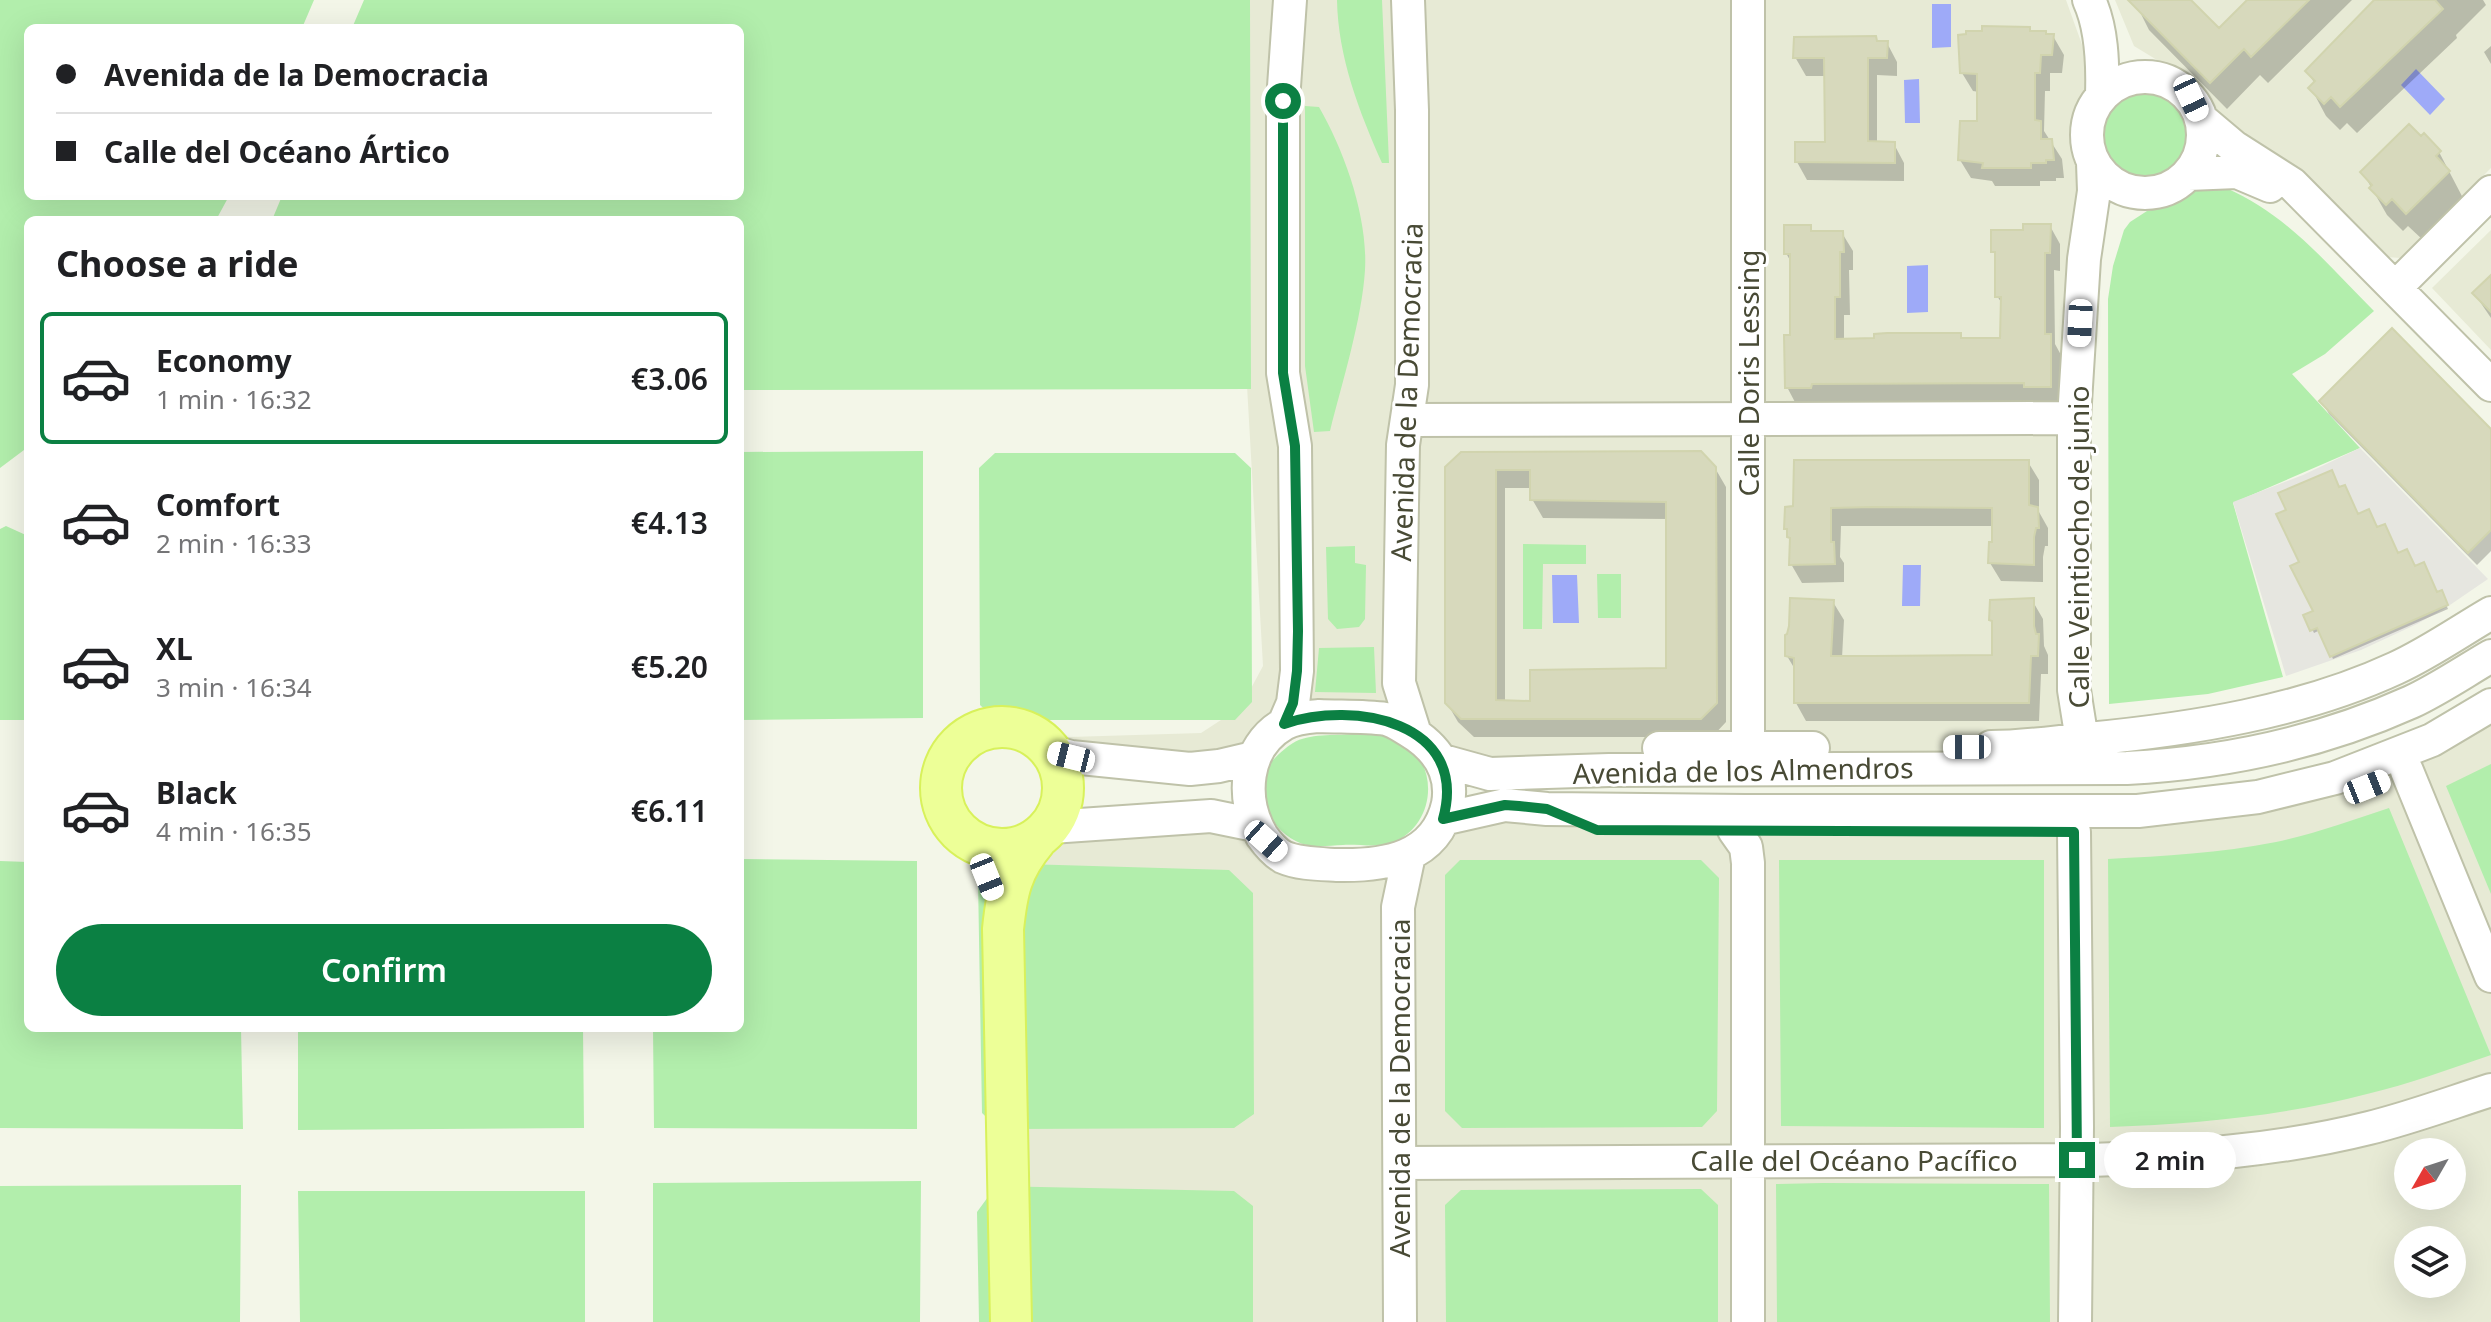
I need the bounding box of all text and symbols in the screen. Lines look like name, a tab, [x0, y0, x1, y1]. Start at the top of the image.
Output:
text: Avenida de la Democracia	[104, 54, 489, 95]
car	[2170, 71, 2212, 125]
route start	[1265, 83, 1301, 119]
text: Calle del Océano Ártico	[104, 131, 450, 172]
street label: Avenida de la Democracia	[1381, 222, 1431, 562]
text: Choose a ride	[56, 239, 298, 288]
street label: Calle Doris Lessing	[1729, 250, 1767, 496]
car	[2067, 298, 2093, 348]
text: Economy	[156, 340, 292, 381]
icon: car	[60, 342, 132, 414]
text: €3.06	[631, 358, 708, 399]
text: 1 min · 16:32	[156, 381, 312, 417]
street label: Calle Veintiocho de junio	[2059, 385, 2097, 709]
text: Comfort	[156, 484, 280, 525]
icon: car	[60, 486, 132, 558]
text: €4.13	[631, 502, 708, 543]
text: 2 min · 16:33	[156, 525, 312, 561]
text: XL	[156, 628, 193, 669]
icon: car	[60, 630, 132, 702]
text: €5.20	[631, 646, 708, 687]
text: 3 min · 16:34	[156, 669, 312, 705]
car	[1943, 735, 1991, 759]
car	[1045, 740, 1097, 774]
street label: Avenida de los Almendros	[1572, 748, 1914, 792]
car	[2340, 767, 2394, 807]
text: Black	[156, 772, 237, 813]
icon: car	[60, 774, 132, 846]
text: €6.11	[631, 790, 708, 831]
text: 4 min · 16:35	[156, 813, 312, 849]
car	[1240, 816, 1292, 866]
car	[967, 850, 1007, 904]
street label: Avenida de la Democracia	[1380, 918, 1418, 1258]
button: Confirm	[56, 924, 712, 1016]
callout: 2 min	[2105, 1132, 2237, 1188]
north arrow	[2394, 1138, 2466, 1210]
map controls	[2394, 1138, 2466, 1298]
street label: Calle del Océano Pacífico	[1690, 1141, 2018, 1179]
route end	[2059, 1142, 2095, 1178]
text: 2 min	[2135, 1142, 2205, 1178]
button: layers	[2394, 1226, 2466, 1298]

